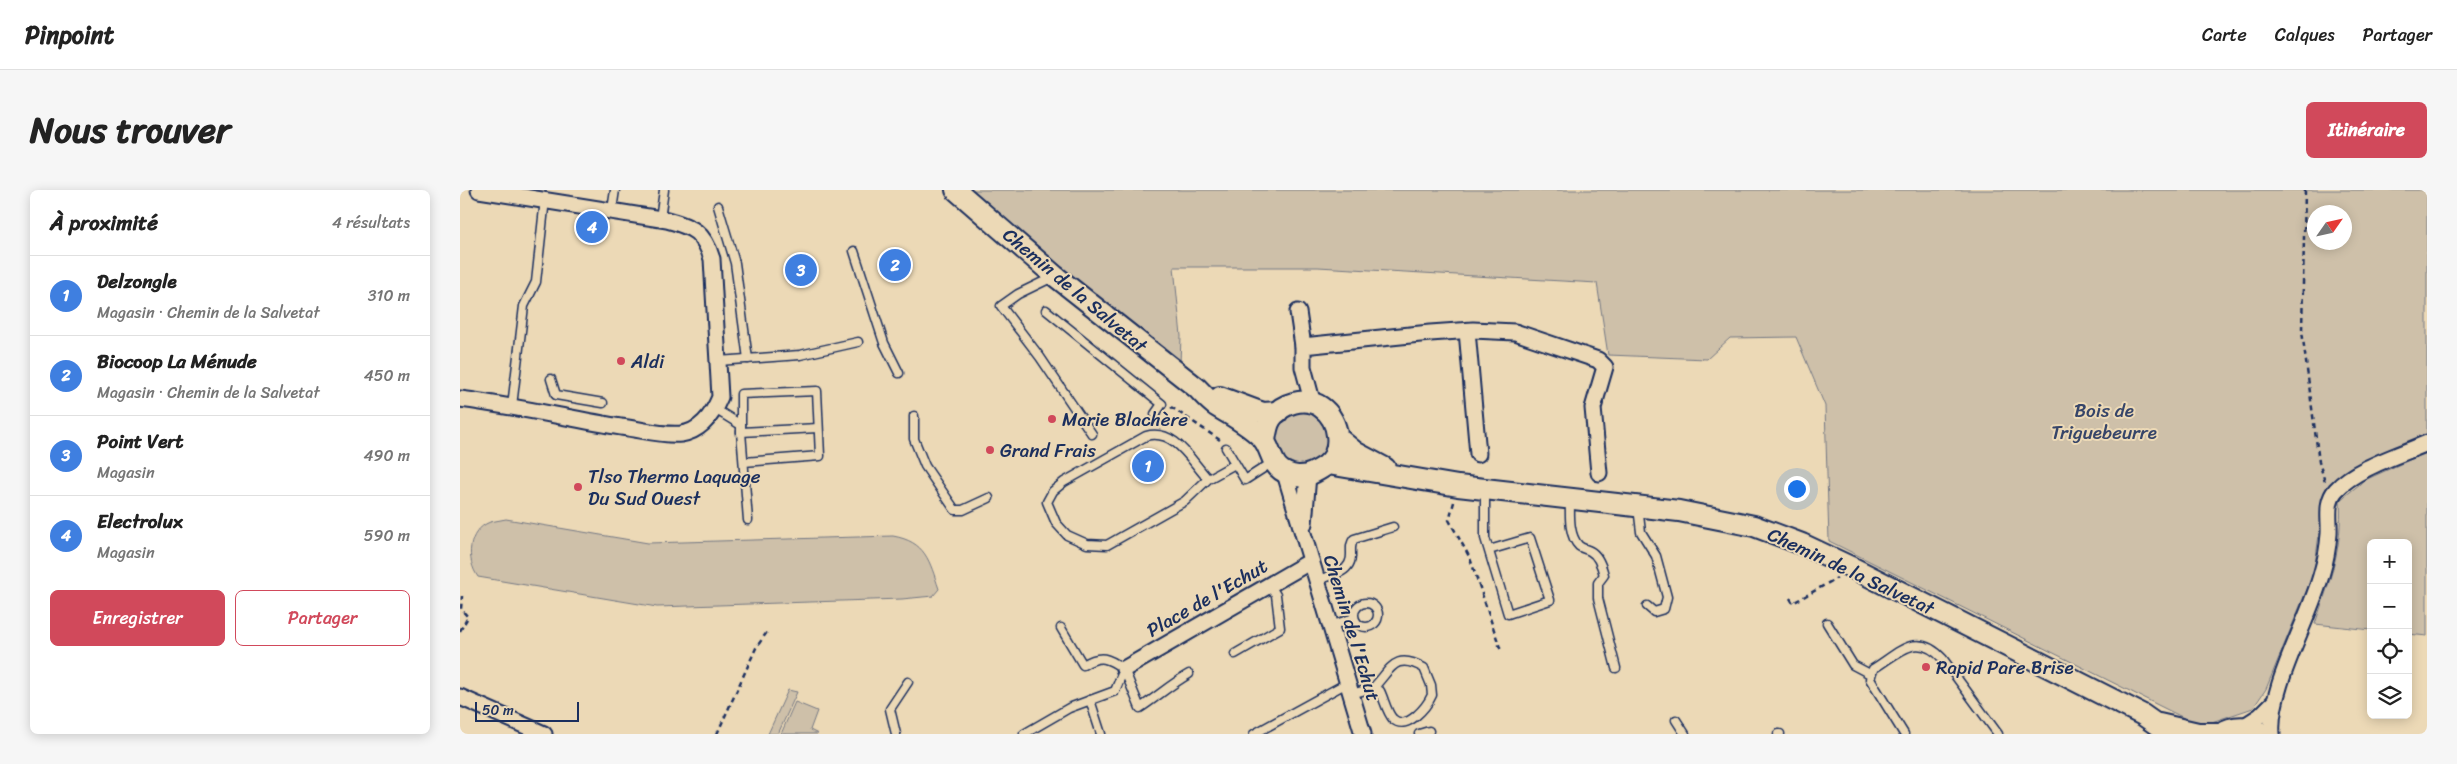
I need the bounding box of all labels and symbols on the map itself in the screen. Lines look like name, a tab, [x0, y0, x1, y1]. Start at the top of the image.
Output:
north arrow	[2307, 205, 2352, 250]
pin: 4	[576, 208, 608, 246]
street label: Chemin de la Salvetat	[995, 219, 1156, 362]
pin: 2	[879, 246, 911, 284]
pin: 3	[785, 251, 817, 289]
place label: Aldi	[630, 345, 665, 378]
marker: Aldi	[615, 355, 627, 367]
park label: Bois de Triguebeurre	[2051, 394, 2157, 449]
place label: Marie Blachère	[1062, 403, 1188, 436]
marker: Marie Blachère	[1046, 413, 1058, 425]
place label: Grand Frais	[1000, 434, 1096, 467]
marker: Grand Frais	[984, 444, 996, 456]
pin: 1	[1132, 447, 1164, 485]
place label: Tlso Thermo Laquage Du Sud Ouest	[588, 460, 761, 515]
your location	[1784, 476, 1810, 502]
marker: Tlso Thermo Laquage Du Sud Ouest	[572, 481, 584, 493]
street label: Chemin de la Salvetat	[1762, 518, 1941, 625]
street label: Place de l'Echut	[1140, 550, 1274, 646]
street label: Chemin de l'Echut	[1314, 551, 1390, 705]
place label: Rapid Pare Brise	[1936, 651, 2074, 684]
marker: Rapid Pare Brise	[1920, 661, 1932, 673]
scale bar	[475, 699, 579, 722]

